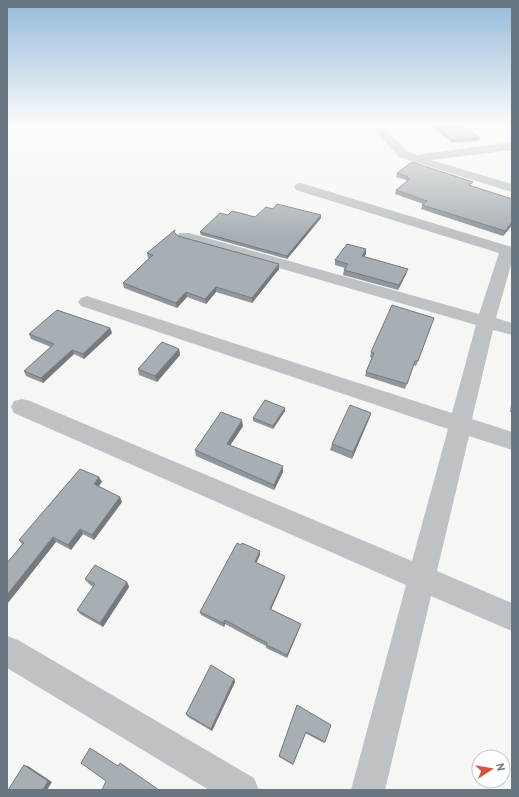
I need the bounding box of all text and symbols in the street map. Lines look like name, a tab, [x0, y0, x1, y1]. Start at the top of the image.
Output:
north arrow	[471, 749, 511, 789]
text: N	[492, 762, 507, 772]

